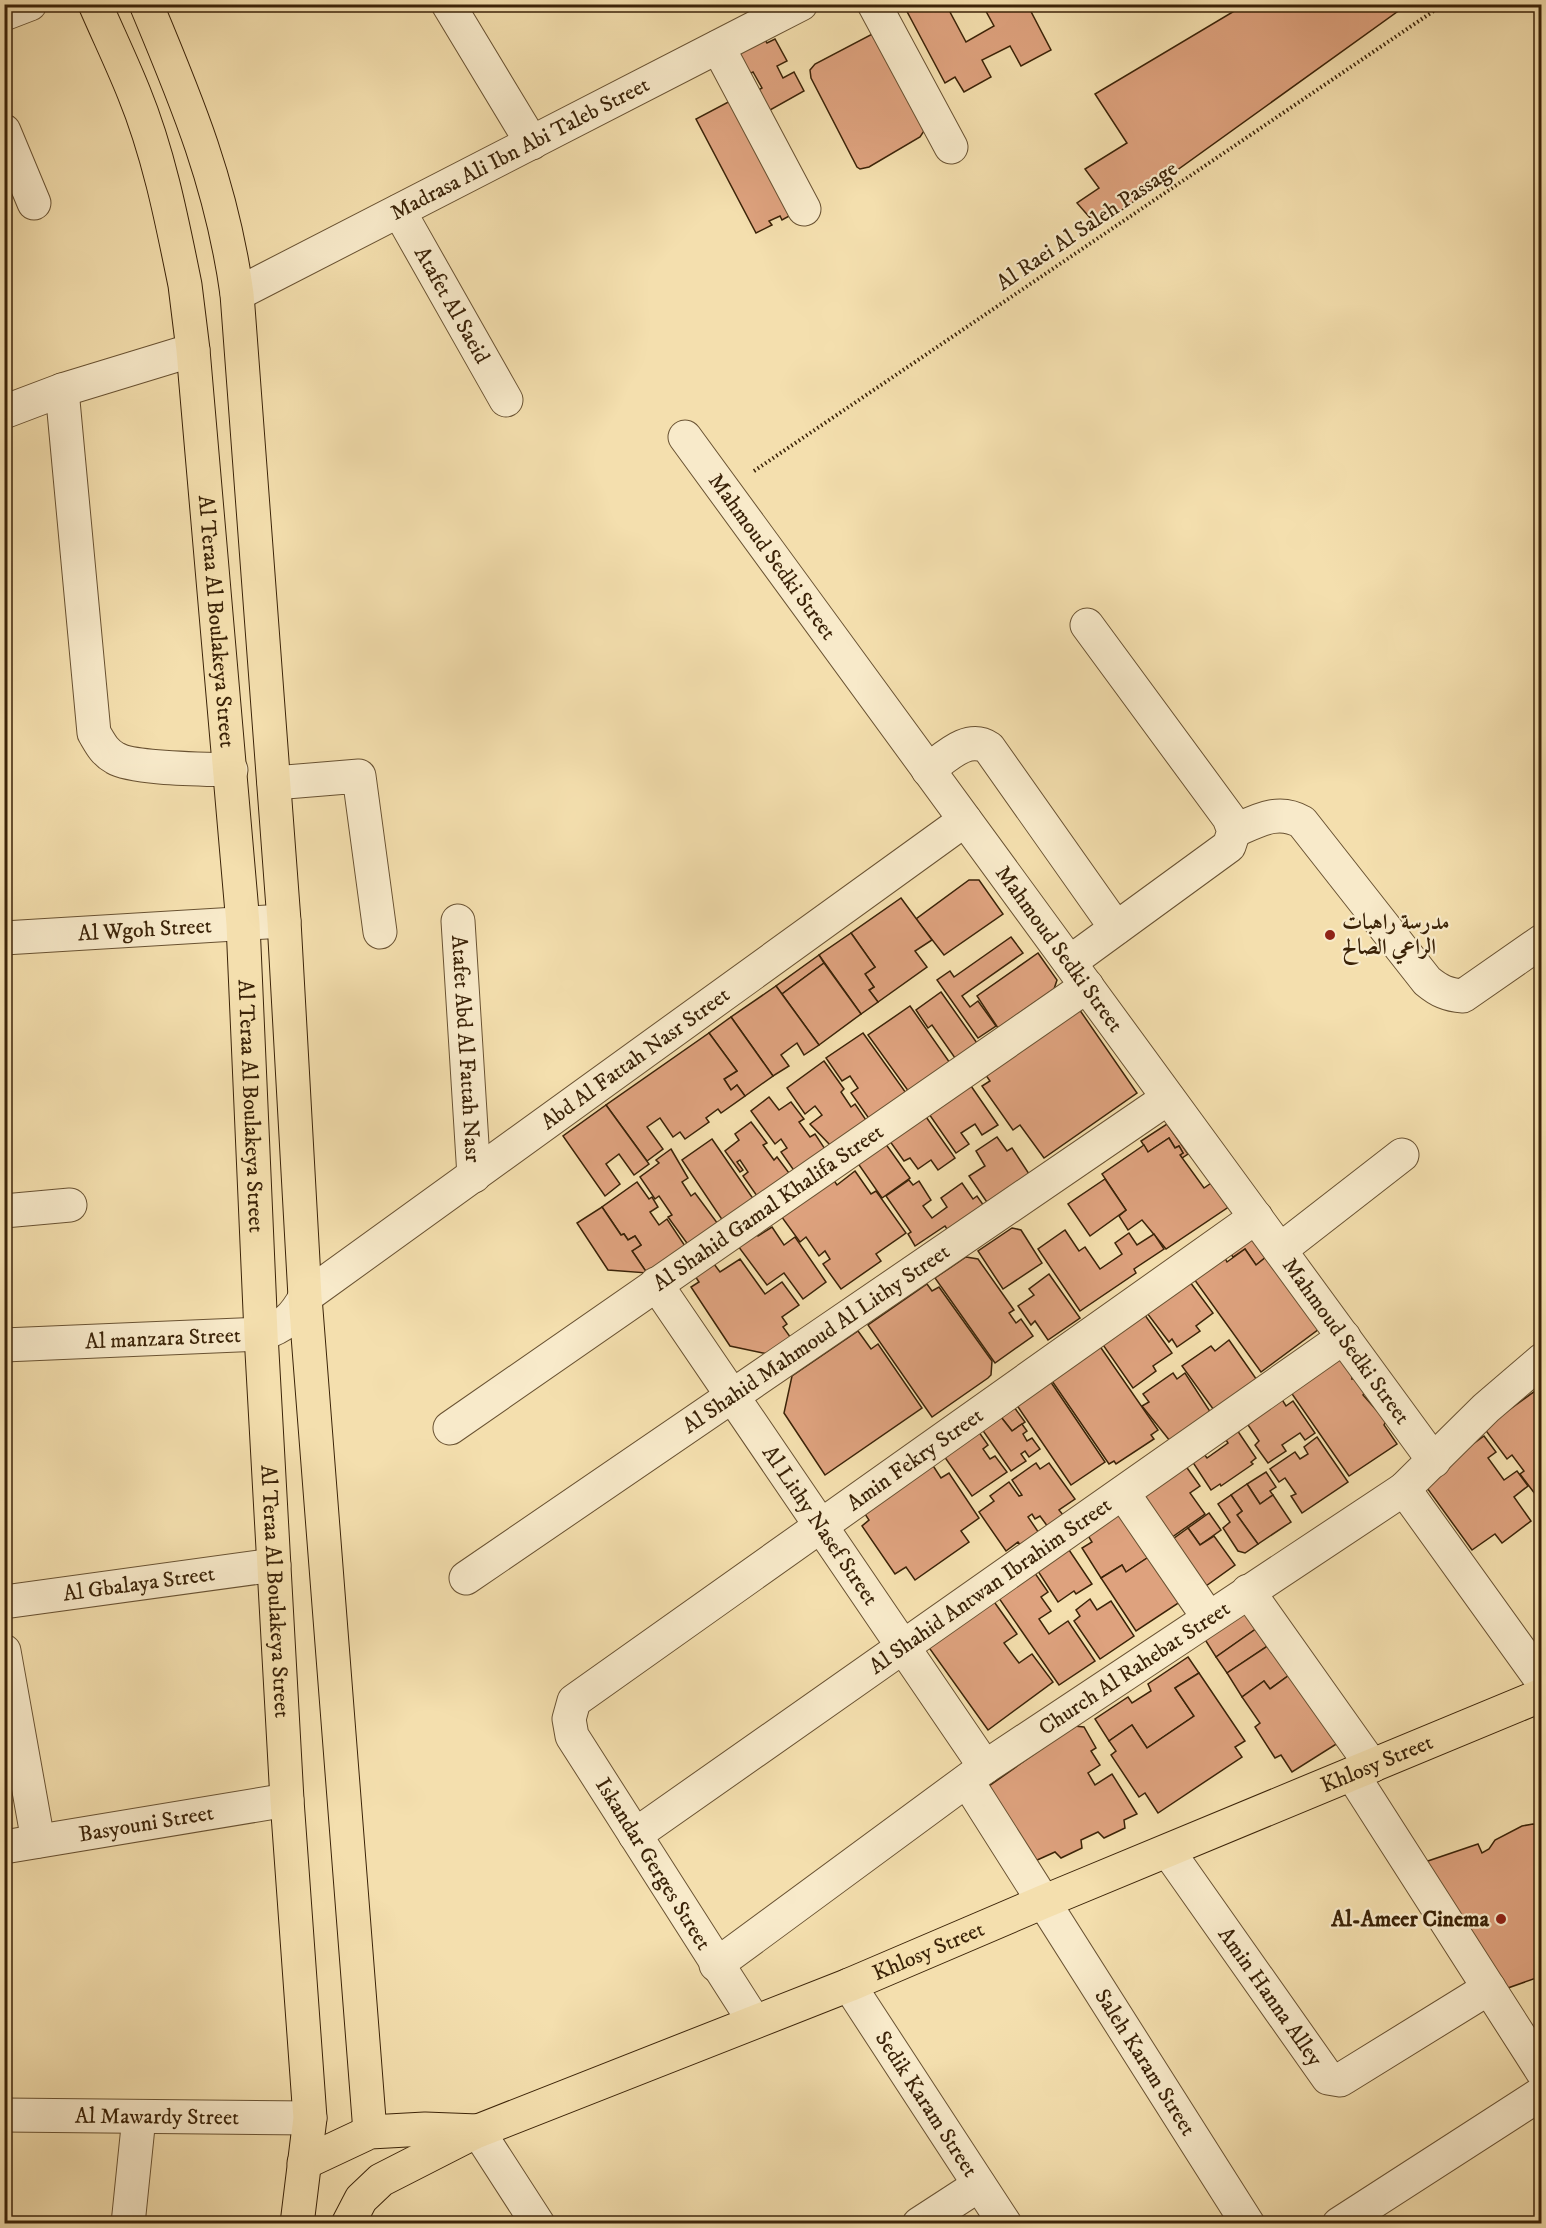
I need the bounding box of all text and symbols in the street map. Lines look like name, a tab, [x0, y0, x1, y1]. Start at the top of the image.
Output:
street label: Madrasa Ali Ibn Abi Taleb Street	[386, 71, 654, 226]
street label: Al Raei Al Saleh Passage	[991, 155, 1183, 297]
street label: Atafet Al Saeid	[408, 242, 496, 368]
street label: Mahmoud Sedki Street	[703, 468, 842, 645]
street label: Al Teraa Al Boulakeya Street	[192, 494, 241, 749]
street label: Mahmoud Sedki Street	[990, 860, 1129, 1037]
place label: مدرسة راهبات الراعي الصالح	[1342, 909, 1450, 965]
street label: Al Wgoh Street	[77, 912, 212, 947]
marker: مدرسة راهبات الراعي الصالح	[1323, 928, 1337, 942]
street label: Atafet Abd Al Fattah Nasr	[445, 934, 487, 1164]
street label: Al Teraa Al Boulakeya Street	[232, 979, 270, 1233]
street label: Abd Al Fattah Nasr Street	[536, 981, 735, 1136]
street label: Al Shahid Gamal Khalifa Street	[647, 1118, 888, 1297]
street label: Al Shahid Mahmoud Al Lithy Street	[677, 1238, 955, 1439]
street label: Mahmoud Sedki Street	[1276, 1253, 1416, 1429]
street label: Al manzara Street	[84, 1321, 241, 1355]
street label: Amin Fekry Street	[841, 1402, 988, 1517]
street label: Al Lithy Nasef Street	[756, 1440, 884, 1610]
street label: Al Teraa Al Boulakeya Street	[255, 1464, 296, 1719]
street label: Al Shahid Antwan Ibrahim Street	[864, 1491, 1117, 1680]
street label: Al Gbalaya Street	[61, 1560, 216, 1607]
street label: Church Al Rahebat Street	[1033, 1595, 1235, 1741]
street label: Khlosy Street	[1317, 1728, 1437, 1799]
street label: Iskandar Gerges Street	[589, 1773, 717, 1955]
street label: Basyouni Street	[77, 1799, 215, 1848]
place label: Al-Ameer Cinema	[1330, 1906, 1490, 1933]
marker: Al-Ameer Cinema	[1494, 1912, 1508, 1926]
street label: Khlosy Street	[868, 1915, 988, 1987]
street label: Amin Hanna Alley	[1212, 1922, 1329, 2072]
street label: Saleh Karam Street	[1089, 1984, 1202, 2141]
street label: Sedik Karam Street	[869, 2026, 984, 2182]
street label: Al Mawardy Street	[75, 2102, 239, 2131]

